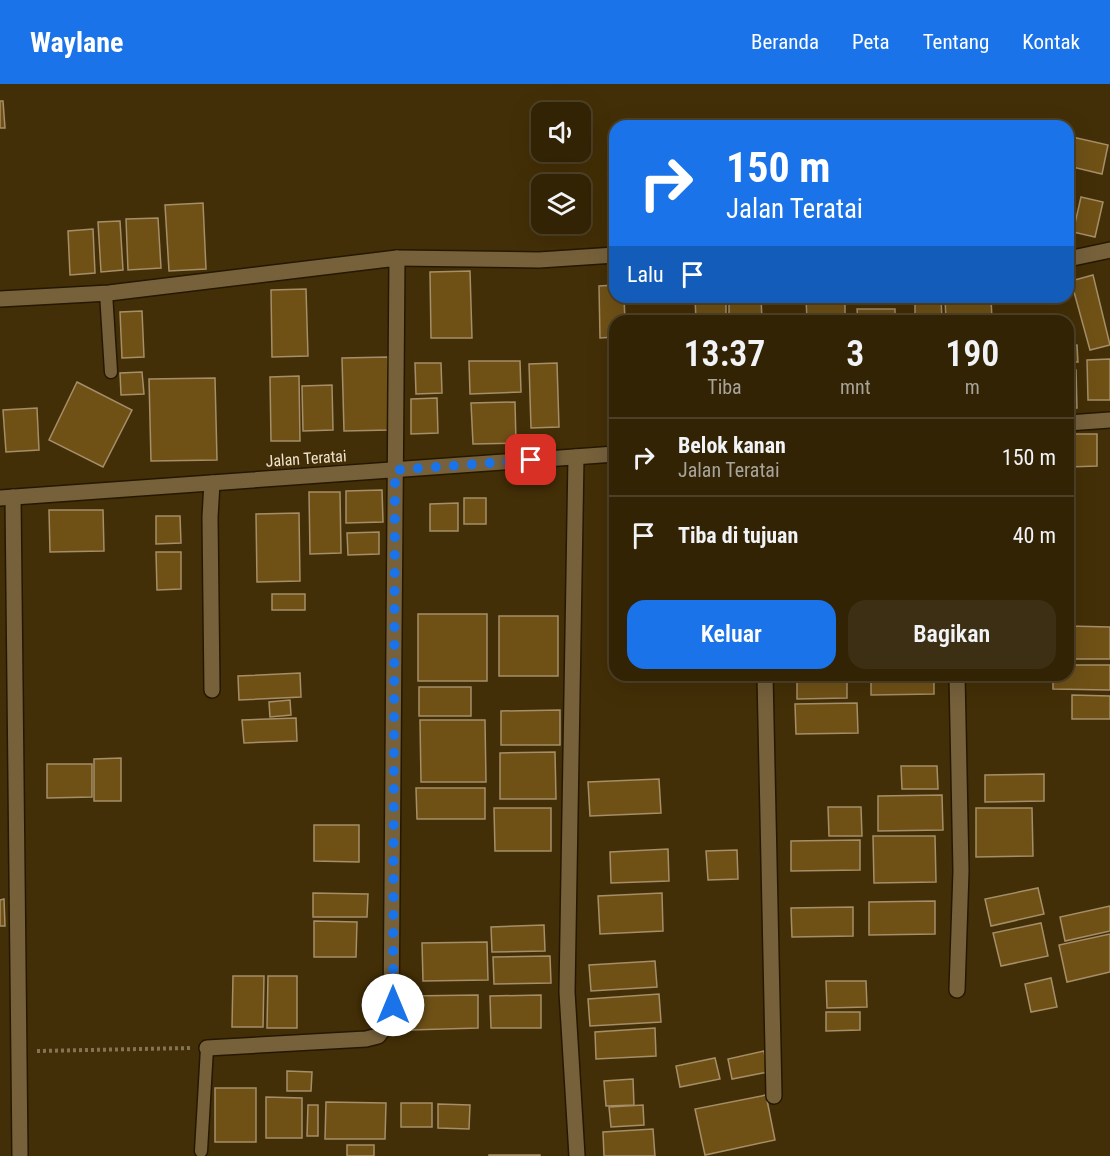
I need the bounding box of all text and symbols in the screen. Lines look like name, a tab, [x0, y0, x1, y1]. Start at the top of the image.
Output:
text: Waylane	[30, 26, 123, 59]
text: Beranda	[751, 30, 819, 54]
text: Peta	[852, 30, 890, 54]
text: Tentang	[923, 30, 989, 54]
text: Kontak	[1022, 30, 1080, 54]
map controls	[531, 102, 591, 234]
button: sound	[531, 102, 591, 162]
text: 150 m	[726, 143, 831, 192]
icon: right	[627, 144, 705, 222]
button: layers	[531, 174, 591, 234]
text: Jalan Teratai	[726, 193, 863, 225]
icon: arrive	[676, 258, 709, 291]
text: Lalu	[627, 262, 664, 287]
text: 13:37	[684, 333, 765, 375]
text: 3	[846, 333, 864, 375]
text: 190	[945, 333, 999, 375]
text: Tiba	[707, 375, 742, 399]
text: mnt	[840, 375, 871, 399]
text: m	[965, 375, 980, 399]
text: Belok kanan	[678, 433, 786, 458]
pin	[505, 434, 556, 485]
icon: right	[627, 441, 660, 474]
icon: arrive	[514, 443, 547, 476]
text: 150 m	[1002, 445, 1056, 470]
street label: Jalan Teratai	[265, 446, 347, 471]
text: Jalan Teratai	[678, 458, 780, 482]
icon: arrive	[627, 519, 660, 552]
text: Tiba di tujuan	[678, 523, 798, 548]
text: 40 m	[1013, 523, 1056, 548]
button: Keluar	[627, 600, 836, 669]
button: Bagikan	[848, 600, 1056, 669]
position arrow	[361, 973, 425, 1037]

